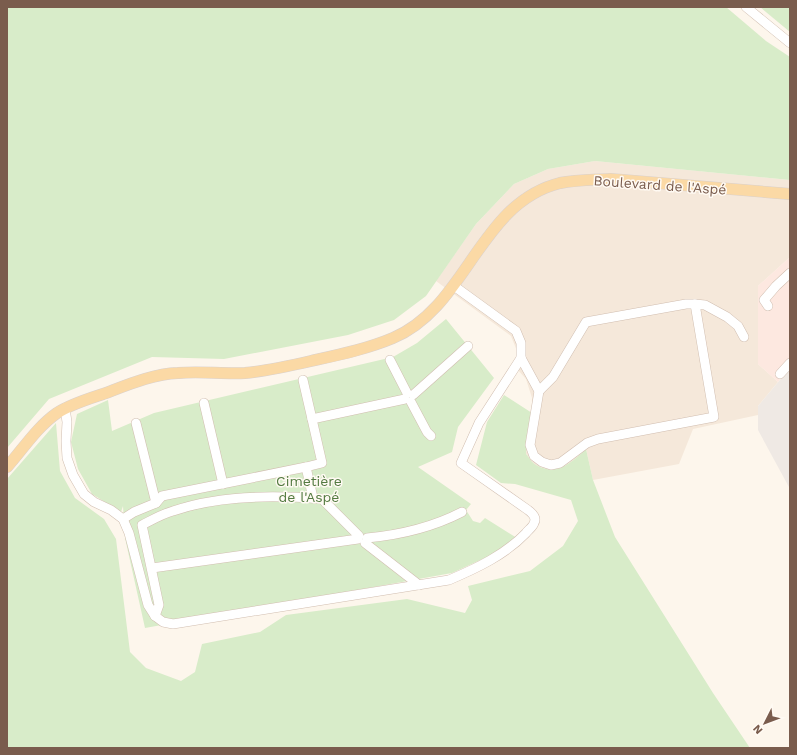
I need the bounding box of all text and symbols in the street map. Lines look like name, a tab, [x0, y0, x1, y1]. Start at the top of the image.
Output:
street label: Boulevard de l'Aspé	[593, 172, 727, 198]
park label: Cimetière de l'Aspé	[276, 473, 342, 505]
north arrow	[745, 703, 785, 743]
text: N	[750, 722, 765, 737]

